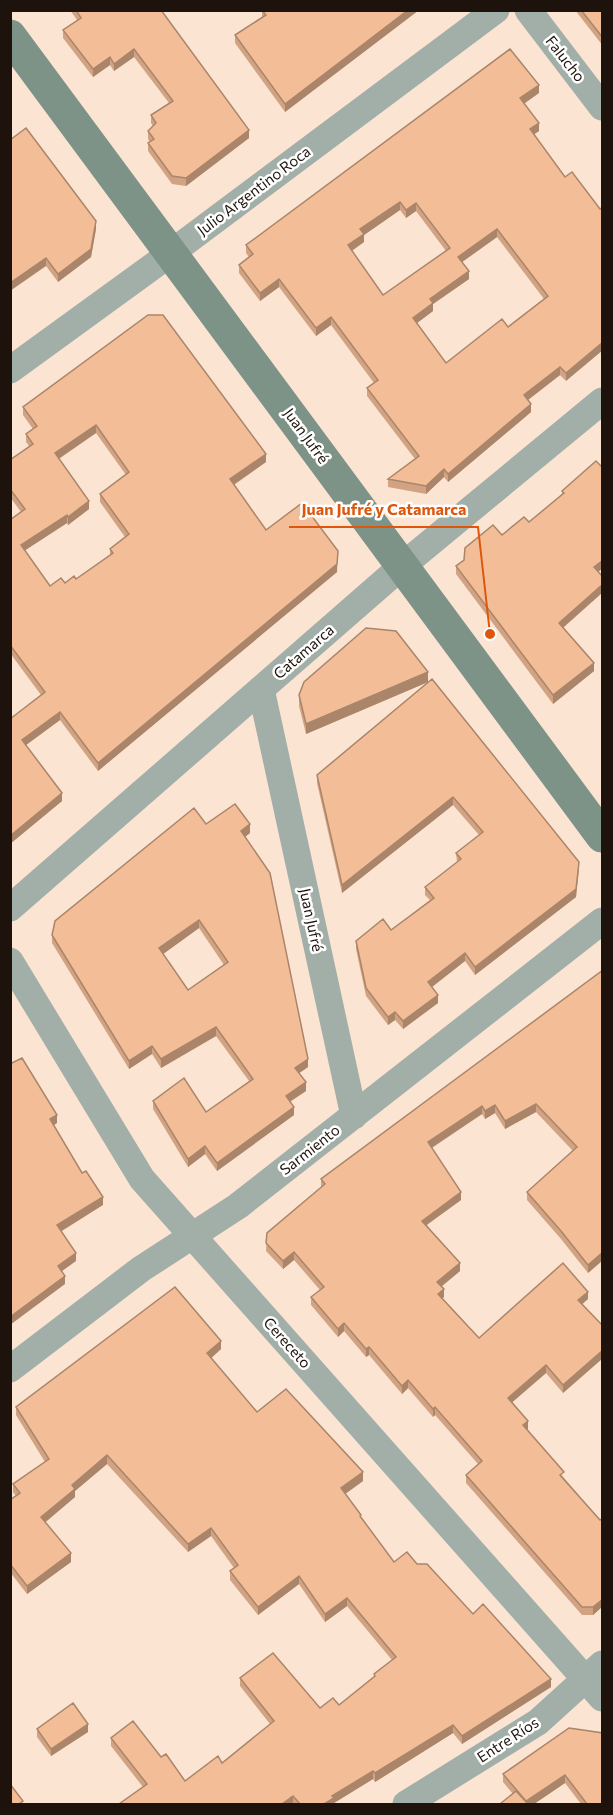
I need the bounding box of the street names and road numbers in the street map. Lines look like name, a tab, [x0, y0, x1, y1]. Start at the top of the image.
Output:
street label: Falucho	[542, 32, 589, 85]
street label: Julio Argentino Roca	[193, 142, 314, 239]
street label: Juan Jufré	[281, 404, 333, 467]
street label: Catamarca	[269, 620, 337, 682]
street label: Juan Jufré	[296, 886, 327, 953]
street label: Sarmiento	[276, 1120, 343, 1178]
street label: Cereceto	[260, 1313, 315, 1371]
street label: Entre Ríos	[473, 1713, 542, 1766]

